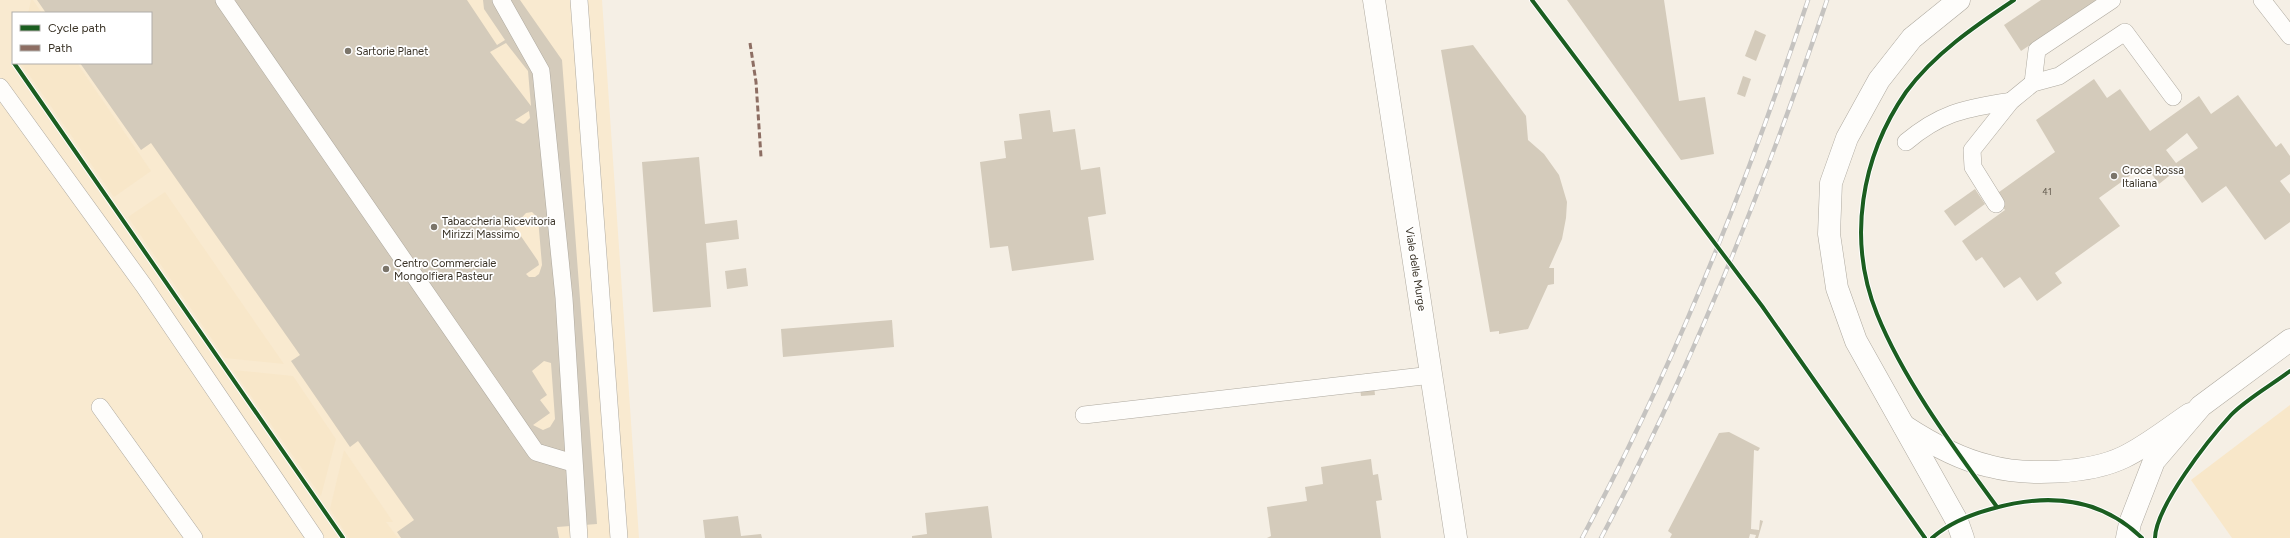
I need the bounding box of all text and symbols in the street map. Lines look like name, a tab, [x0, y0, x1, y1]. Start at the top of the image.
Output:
legend	[12, 12, 152, 64]
text: Cycle path	[48, 21, 106, 35]
text: Path	[48, 41, 72, 55]
place label: Sartorie Planet	[356, 45, 428, 58]
marker: Sartorie Planet	[343, 46, 353, 56]
place label: Croce Rossa Italiana	[2122, 164, 2184, 190]
marker: Croce Rossa Italiana	[2109, 171, 2119, 181]
house number: 41	[2042, 186, 2052, 197]
place label: Tabaccheria Ricevitoria Mirizzi Massimo	[442, 215, 556, 241]
marker: Tabaccheria Ricevitoria Mirizzi Massimo	[429, 222, 439, 232]
street label: Viale delle Murge	[1402, 226, 1429, 312]
place label: Centro Commerciale Mongolfiera Pasteur	[394, 257, 496, 283]
marker: Centro Commerciale Mongolfiera Pasteur	[381, 264, 391, 274]

